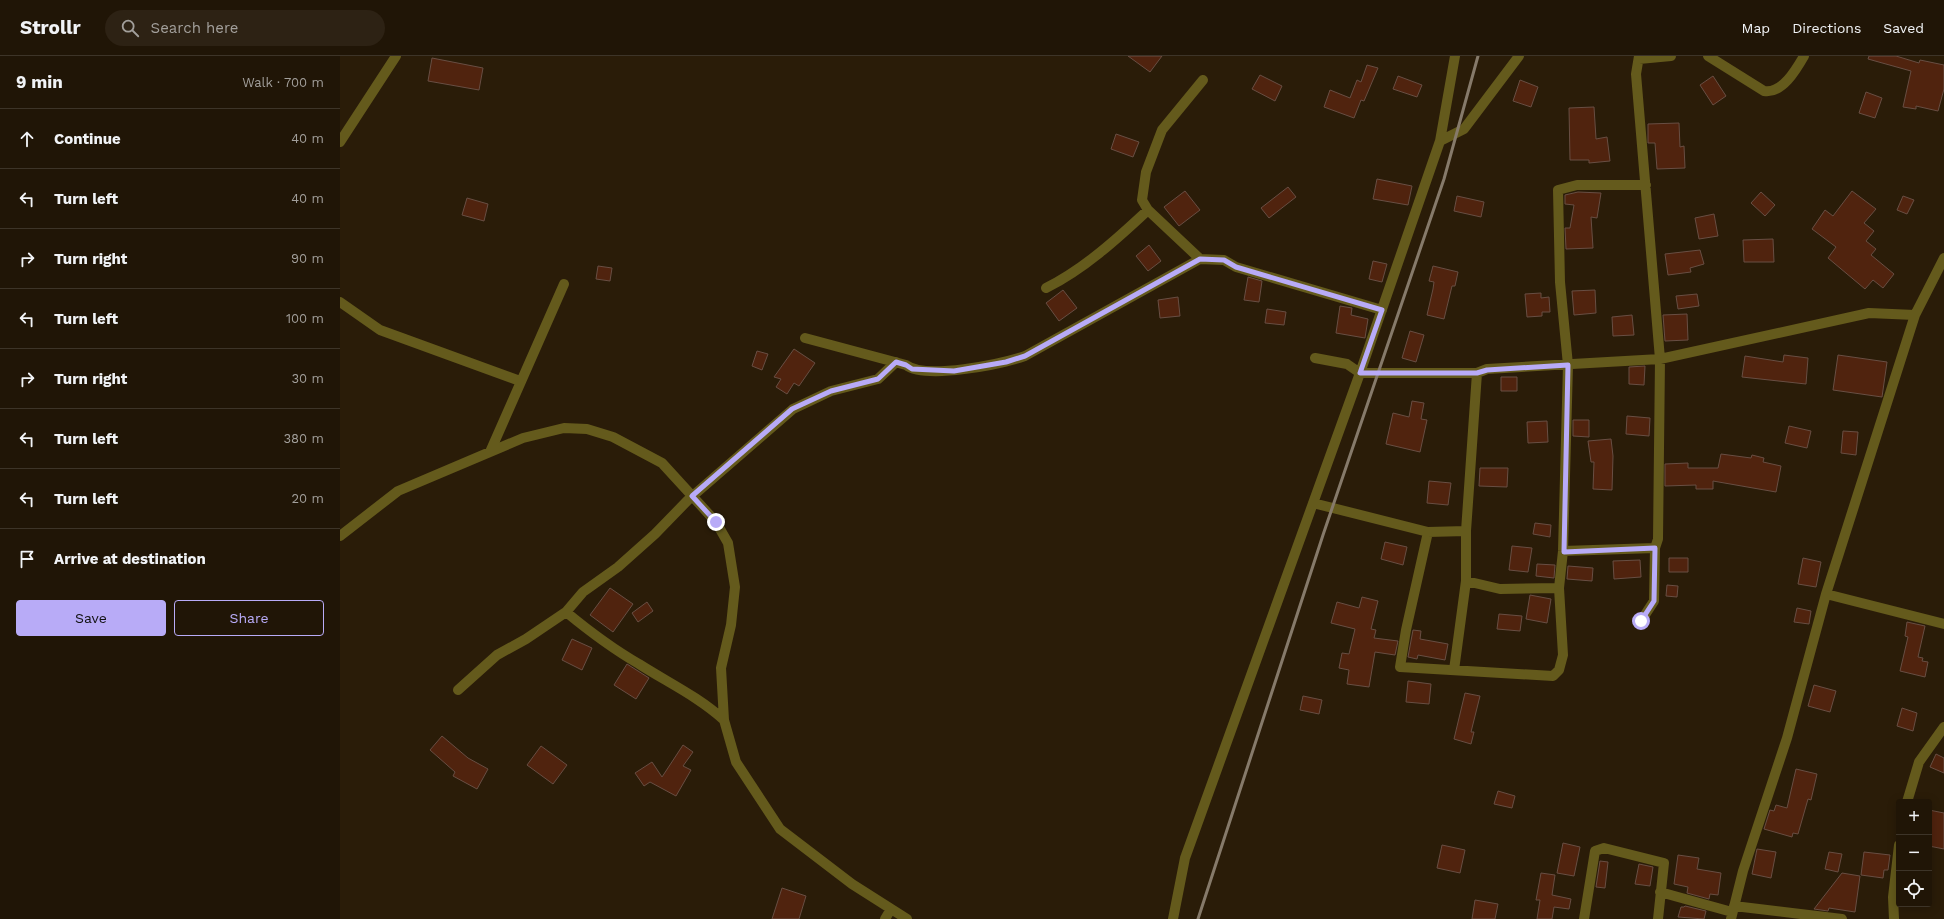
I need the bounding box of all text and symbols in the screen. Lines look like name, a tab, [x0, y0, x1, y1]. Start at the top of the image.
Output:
search box	[105, 10, 385, 46]
text: Strollr	[20, 16, 81, 39]
icon: search	[119, 17, 141, 39]
text: Search here	[151, 19, 239, 37]
text: Map	[1742, 20, 1770, 36]
text: Directions	[1792, 20, 1861, 36]
text: Saved	[1883, 20, 1924, 36]
text: 9 min	[16, 72, 63, 92]
text: Walk · 700 m	[242, 75, 324, 90]
icon: ahead	[16, 128, 38, 150]
text: Continue	[54, 130, 121, 148]
text: 40 m	[291, 131, 324, 146]
icon: left	[16, 188, 38, 210]
text: Turn left	[54, 190, 118, 208]
text: 40 m	[291, 191, 324, 206]
icon: right	[16, 248, 38, 270]
text: Turn right	[54, 250, 127, 268]
text: 90 m	[291, 251, 324, 266]
icon: left	[16, 308, 38, 330]
text: Turn left	[54, 310, 118, 328]
text: 100 m	[286, 311, 324, 326]
icon: right	[16, 368, 38, 390]
text: Turn right	[54, 370, 127, 388]
text: 30 m	[292, 371, 324, 386]
icon: left	[16, 428, 38, 450]
text: Turn left	[54, 430, 118, 448]
text: 380 m	[284, 431, 324, 446]
icon: left	[16, 488, 38, 510]
text: Turn left	[54, 490, 118, 508]
text: 20 m	[292, 491, 324, 506]
route end	[707, 513, 725, 531]
icon: arrive	[16, 548, 38, 570]
text: Arrive at destination	[54, 550, 206, 568]
button: Save	[16, 600, 166, 636]
button: Share	[174, 600, 324, 636]
route start	[1632, 612, 1650, 630]
map controls	[1896, 799, 1932, 907]
button: +	[1896, 799, 1932, 835]
button: −	[1896, 835, 1932, 871]
button: locate	[1896, 871, 1932, 907]

